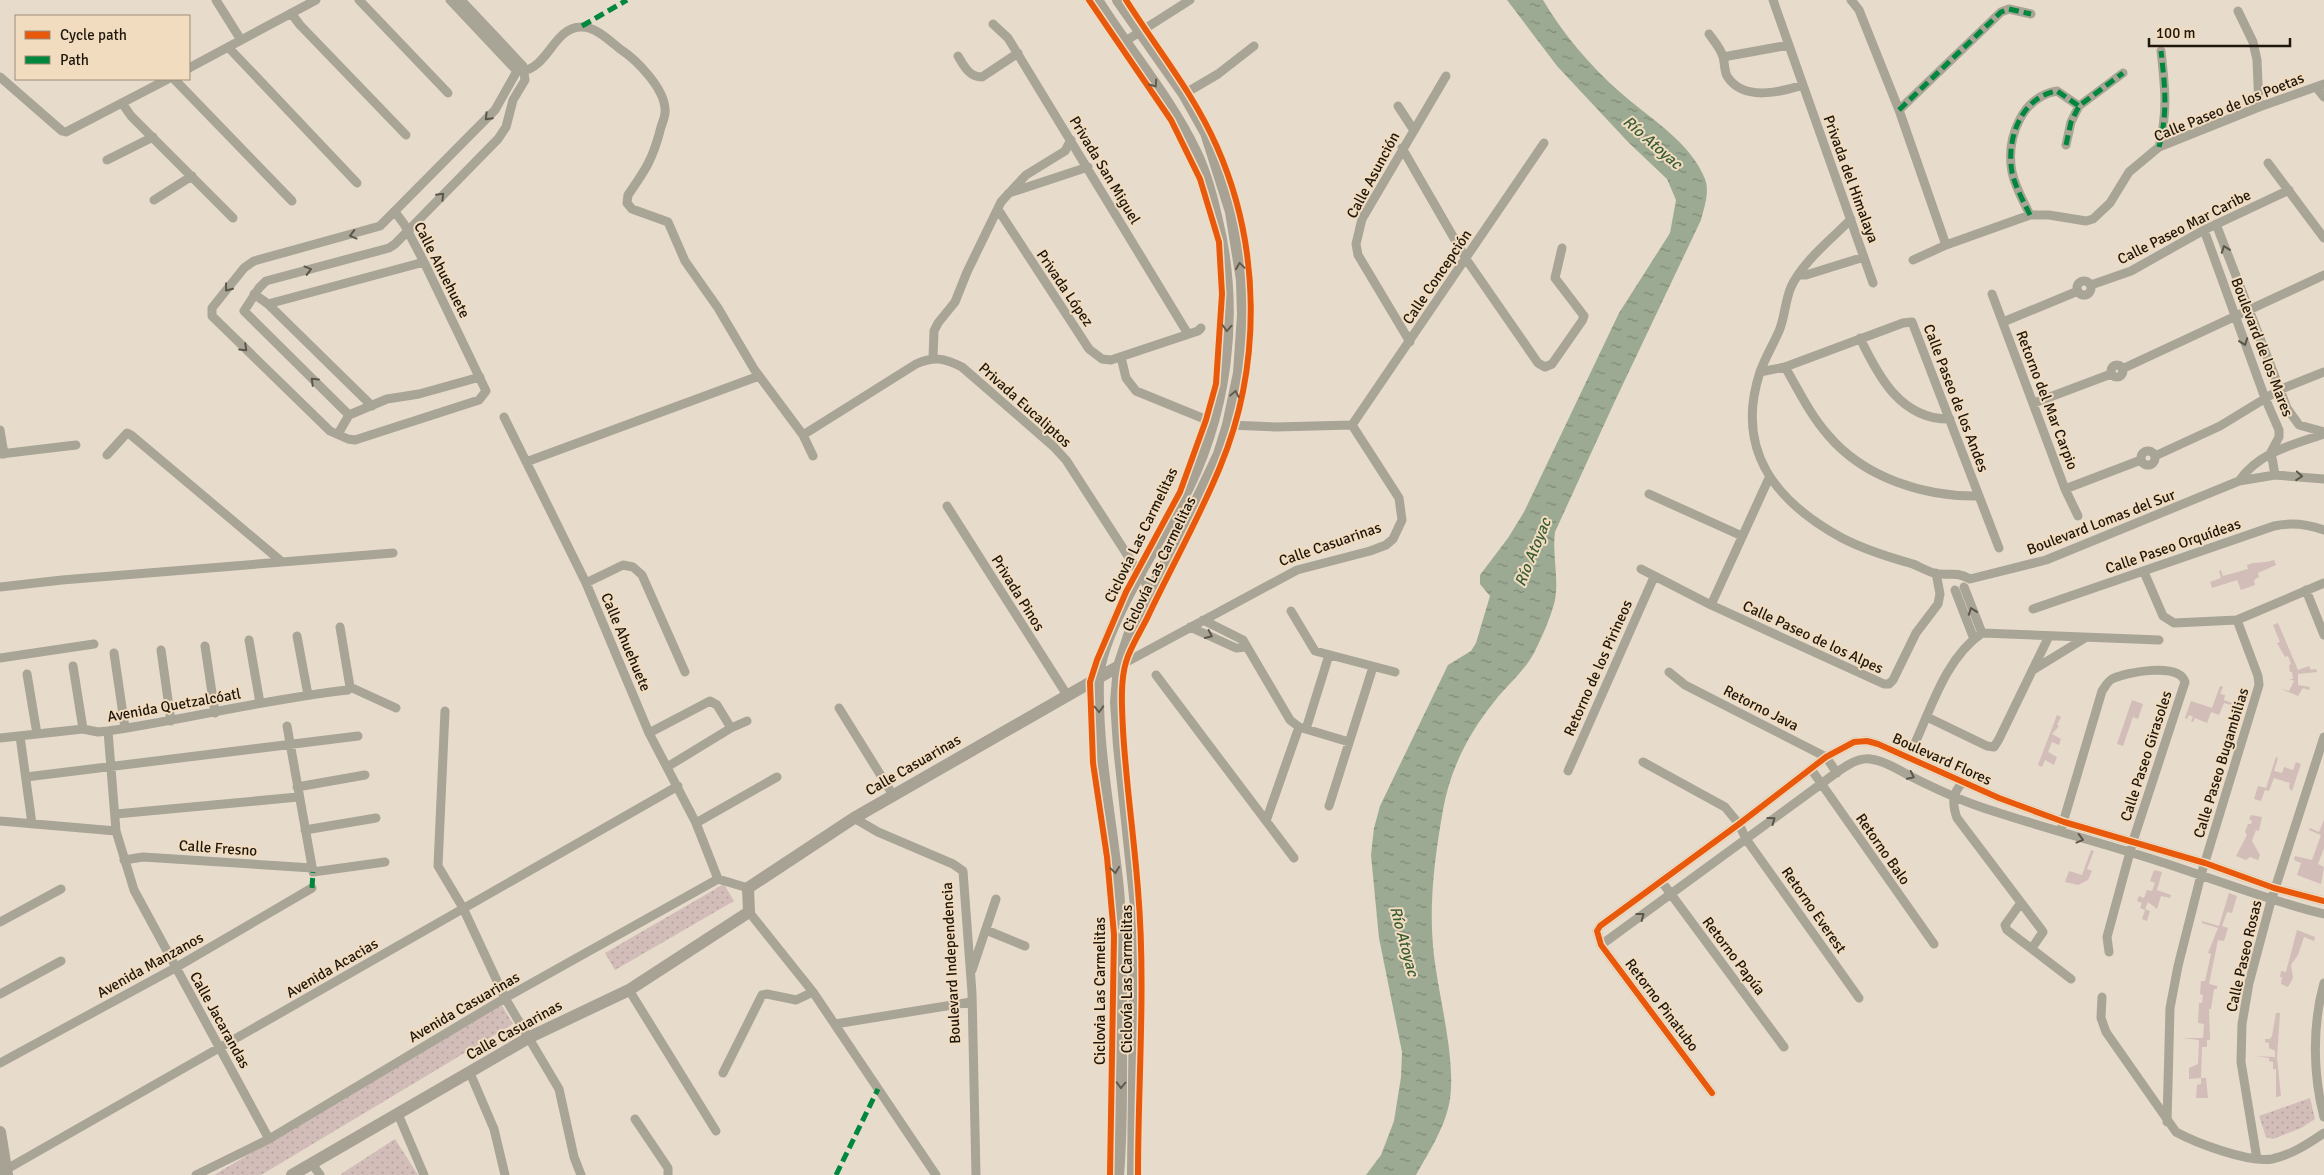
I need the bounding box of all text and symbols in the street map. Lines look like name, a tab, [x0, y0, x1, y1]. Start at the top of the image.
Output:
legend	[15, 15, 190, 80]
scale bar	[2149, 15, 2290, 47]
text: 100 m	[2156, 24, 2196, 42]
text: Cycle path	[60, 26, 127, 44]
text: Path	[60, 51, 89, 69]
street label: Calle Paseo de los Poetas	[2151, 68, 2307, 145]
one-way arrow	[1148, 78, 1157, 88]
one-way arrow	[485, 111, 494, 120]
water label: Río Atoyac	[1619, 112, 1687, 175]
street label: Privada San Miguel	[1066, 113, 1144, 227]
street label: Privada del Himalaya	[1820, 113, 1882, 245]
street label: Calle Asunción	[1343, 129, 1403, 221]
street label: Calle Paseo Mar Caribe	[2114, 186, 2254, 268]
one-way arrow	[436, 193, 445, 202]
street label: Calle Ahuehuete	[410, 219, 474, 321]
street label: Calle Concepción	[1399, 226, 1475, 328]
one-way arrow	[349, 229, 358, 240]
one-way arrow	[2221, 245, 2231, 253]
street label: Privada López	[1033, 246, 1097, 330]
one-way arrow	[1235, 262, 1246, 270]
one-way arrow	[303, 265, 312, 276]
street label: Boulevard de los Mares	[2227, 275, 2297, 419]
one-way arrow	[226, 282, 234, 291]
street label: Calle Paseo de los Andes	[1919, 322, 1993, 475]
one-way arrow	[1222, 324, 1233, 332]
street label: Retorno del Mar Carpio	[2012, 328, 2082, 472]
one-way arrow	[2238, 337, 2248, 345]
one-way arrow	[239, 342, 248, 351]
street label: Privada Eucaliptos	[975, 359, 1075, 452]
one-way arrow	[311, 378, 320, 387]
one-way arrow	[1229, 390, 1239, 399]
street label: Ciclovia Las Carmelitas	[1100, 464, 1182, 606]
one-way arrow	[2295, 471, 2303, 482]
street label: Boulevard Lomas del Sur	[2024, 485, 2178, 559]
street label: Ciclovía Las Carmelitas	[1118, 493, 1200, 635]
water label: Río Atoyac	[1510, 514, 1556, 589]
street label: Calle Paseo Orquídeas	[2103, 514, 2243, 578]
street label: Calle Casuarinas	[1276, 518, 1384, 570]
street label: Privada Pinos	[987, 552, 1049, 635]
street label: Calle Ahuehuete	[597, 590, 655, 694]
street label: Retorno de los Pirineos	[1560, 597, 1636, 739]
street label: Calle Paseo de los Alpes	[1740, 597, 1887, 678]
one-way arrow	[1968, 607, 1978, 615]
one-way arrow	[1203, 629, 1212, 639]
street label: Retorno Java	[1720, 681, 1802, 735]
street label: Avenida Quetzalcóatl	[106, 684, 242, 726]
street label: Calle Paseo Bugambilias	[2190, 685, 2253, 840]
street label: Calle Paseo Girasoles	[2116, 688, 2176, 824]
one-way arrow	[1094, 705, 1105, 713]
street label: Boulevard Flores	[1890, 729, 1995, 789]
street label: Calle Casuarinas	[862, 730, 964, 800]
one-way arrow	[1906, 770, 1915, 780]
street label: Retorno Balo	[1852, 810, 1914, 888]
one-way arrow	[1766, 817, 1776, 826]
one-way arrow	[2075, 833, 2083, 843]
street label: Calle Fresno	[178, 836, 258, 860]
street label: Retorno Everest	[1778, 863, 1850, 957]
one-way arrow	[1110, 866, 1120, 875]
street label: Boulevard Independencia	[938, 882, 964, 1044]
street label: Calle Paseo Rosas	[2222, 898, 2266, 1014]
street label: Ciclovía Las Carmelitas	[1118, 904, 1136, 1053]
water label: Río Atoyac	[1385, 904, 1423, 980]
street label: Retorno Papúa	[1699, 913, 1769, 999]
one-way arrow	[1635, 914, 1644, 922]
street label: Ciclovia Las Carmelitas	[1091, 917, 1109, 1065]
street label: Avenida Manzanos	[94, 928, 207, 1002]
street label: Avenida Acacias	[283, 934, 382, 1002]
street label: Retorno Pinatubo	[1621, 955, 1703, 1055]
street label: Avenida Casuarinas	[405, 968, 523, 1046]
street label: Calle Jacarandas	[186, 969, 254, 1072]
street label: Calle Casuarinas	[463, 996, 566, 1064]
one-way arrow	[1116, 1082, 1126, 1089]

